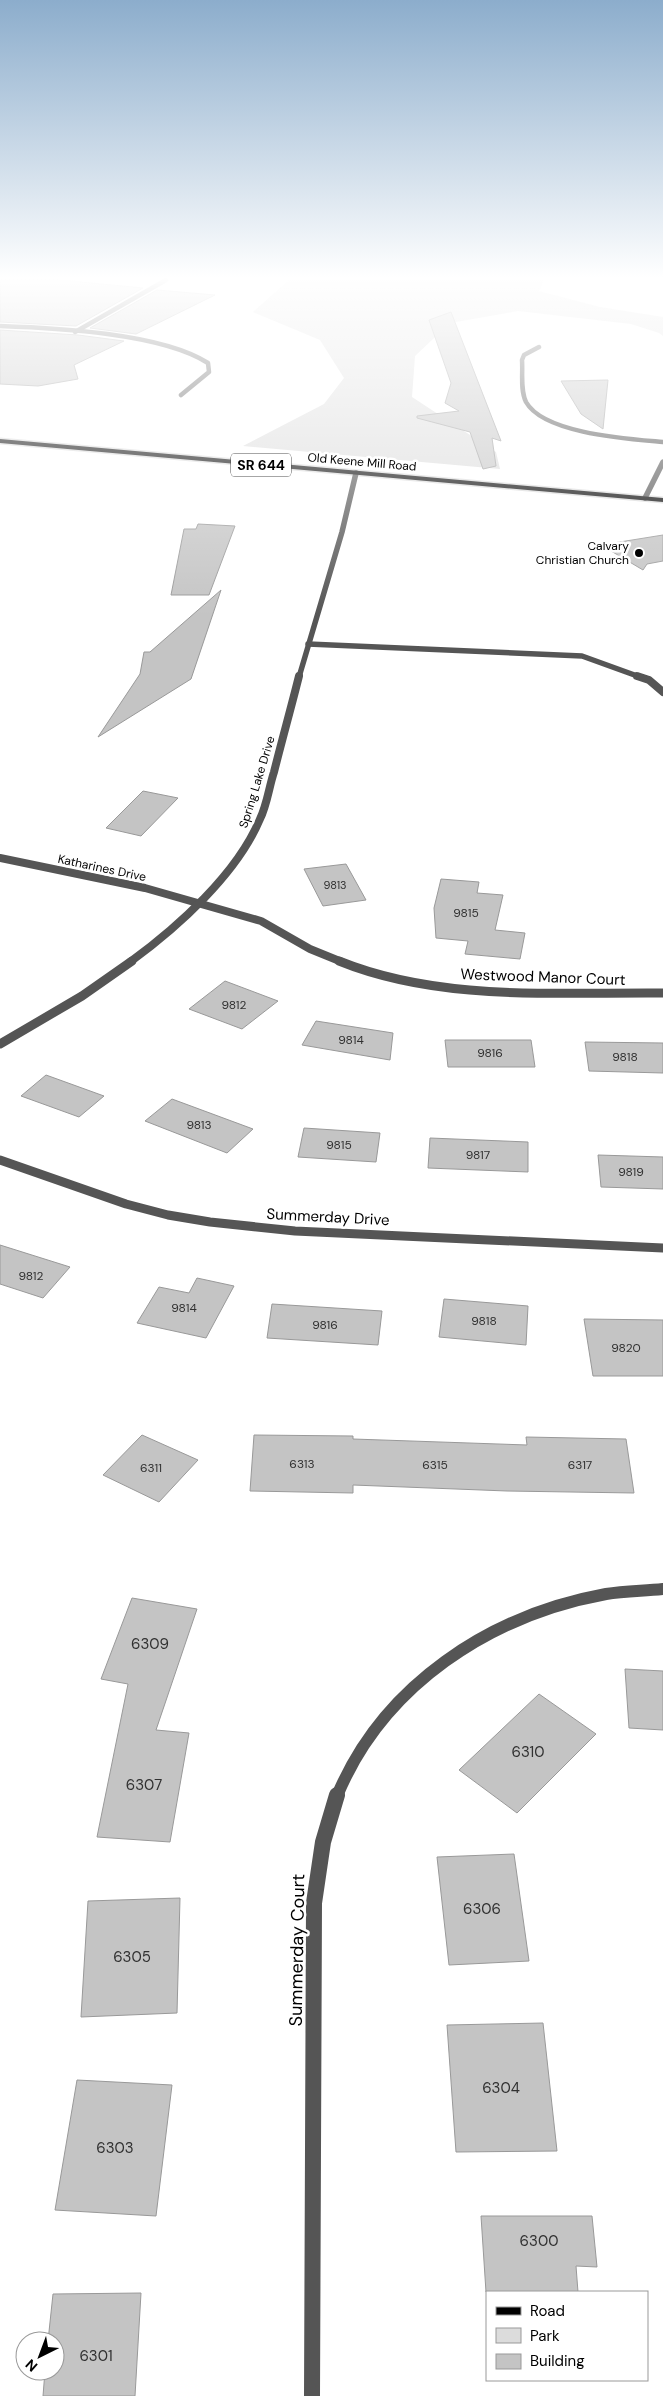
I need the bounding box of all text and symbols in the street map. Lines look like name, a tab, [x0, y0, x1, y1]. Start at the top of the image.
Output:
street label: Old Keene Mill Road	[307, 449, 417, 475]
road number: SR 644	[231, 454, 291, 476]
place label: Calvary Christian Church	[536, 538, 629, 568]
marker: Calvary Christian Church	[633, 547, 645, 559]
street label: Spring Lake Drive	[235, 734, 279, 830]
street label: Katharines Drive	[56, 851, 148, 885]
house number: 9813	[323, 878, 347, 892]
house number: 9815	[453, 905, 479, 921]
street label: Westwood Manor Court	[460, 964, 626, 990]
house number: 9812	[221, 997, 247, 1013]
house number: 9814	[338, 1032, 364, 1048]
house number: 9816	[477, 1045, 503, 1061]
house number: 9818	[612, 1049, 638, 1065]
house number: 9813	[186, 1117, 212, 1133]
house number: 9815	[326, 1137, 352, 1153]
house number: 9817	[466, 1147, 490, 1163]
house number: 9819	[618, 1164, 644, 1180]
street label: Summerday Drive	[266, 1204, 390, 1230]
house number: 9812	[18, 1268, 44, 1284]
house number: 9814	[171, 1300, 197, 1316]
house number: 9818	[471, 1313, 497, 1329]
house number: 9816	[312, 1317, 338, 1333]
house number: 9820	[611, 1340, 641, 1356]
house number: 6313	[289, 1456, 315, 1472]
house number: 6315	[422, 1457, 448, 1473]
house number: 6317	[568, 1457, 592, 1473]
house number: 6311	[140, 1460, 162, 1476]
house number: 6309	[131, 1634, 169, 1654]
house number: 6310	[512, 1742, 544, 1762]
house number: 6307	[126, 1775, 162, 1795]
street label: Summerday Court	[284, 1874, 310, 2026]
house number: 6306	[463, 1899, 501, 1919]
house number: 6305	[113, 1947, 151, 1967]
house number: 6304	[482, 2078, 520, 2098]
house number: 6303	[96, 2138, 134, 2158]
house number: 6300	[520, 2231, 558, 2251]
legend	[486, 2291, 648, 2381]
text: Road	[530, 2301, 565, 2321]
text: Park	[530, 2326, 560, 2346]
north arrow	[15, 2331, 65, 2381]
house number: 6301	[79, 2346, 113, 2366]
text: Building	[530, 2351, 585, 2371]
text: N	[21, 2356, 41, 2376]

